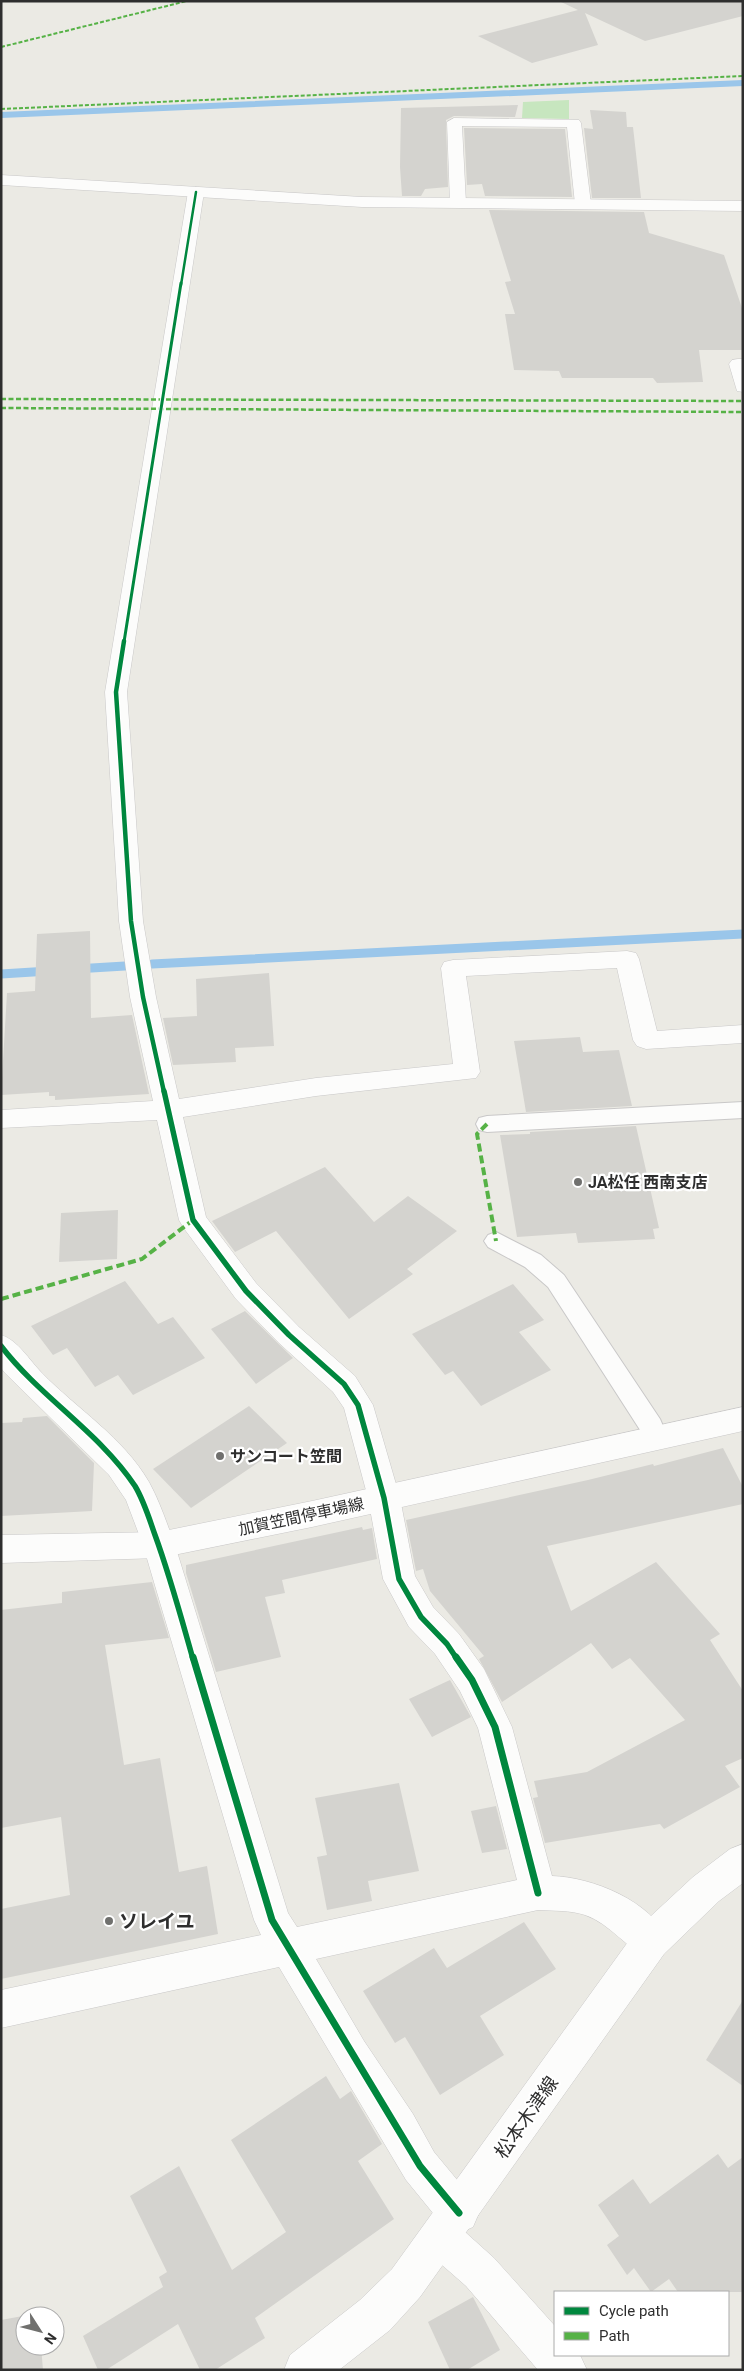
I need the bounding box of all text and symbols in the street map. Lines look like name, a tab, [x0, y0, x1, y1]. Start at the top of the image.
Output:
place label: JA松任 西南支店	[588, 1173, 708, 1192]
marker: JA松任 西南支店	[572, 1176, 584, 1188]
place label: サンコート笠間	[230, 1447, 342, 1466]
marker: サンコート笠間	[214, 1450, 226, 1462]
street label: 加賀笠間停車場線	[237, 1494, 366, 1539]
place label: ソレイユ	[119, 1910, 195, 1933]
marker: ソレイユ	[103, 1915, 115, 1927]
street label: 松本木津線	[490, 2072, 563, 2163]
legend	[554, 2291, 729, 2356]
text: Cycle path	[599, 2302, 669, 2320]
north arrow	[15, 2306, 65, 2356]
text: Path	[599, 2327, 630, 2345]
text: N	[41, 2330, 60, 2347]

